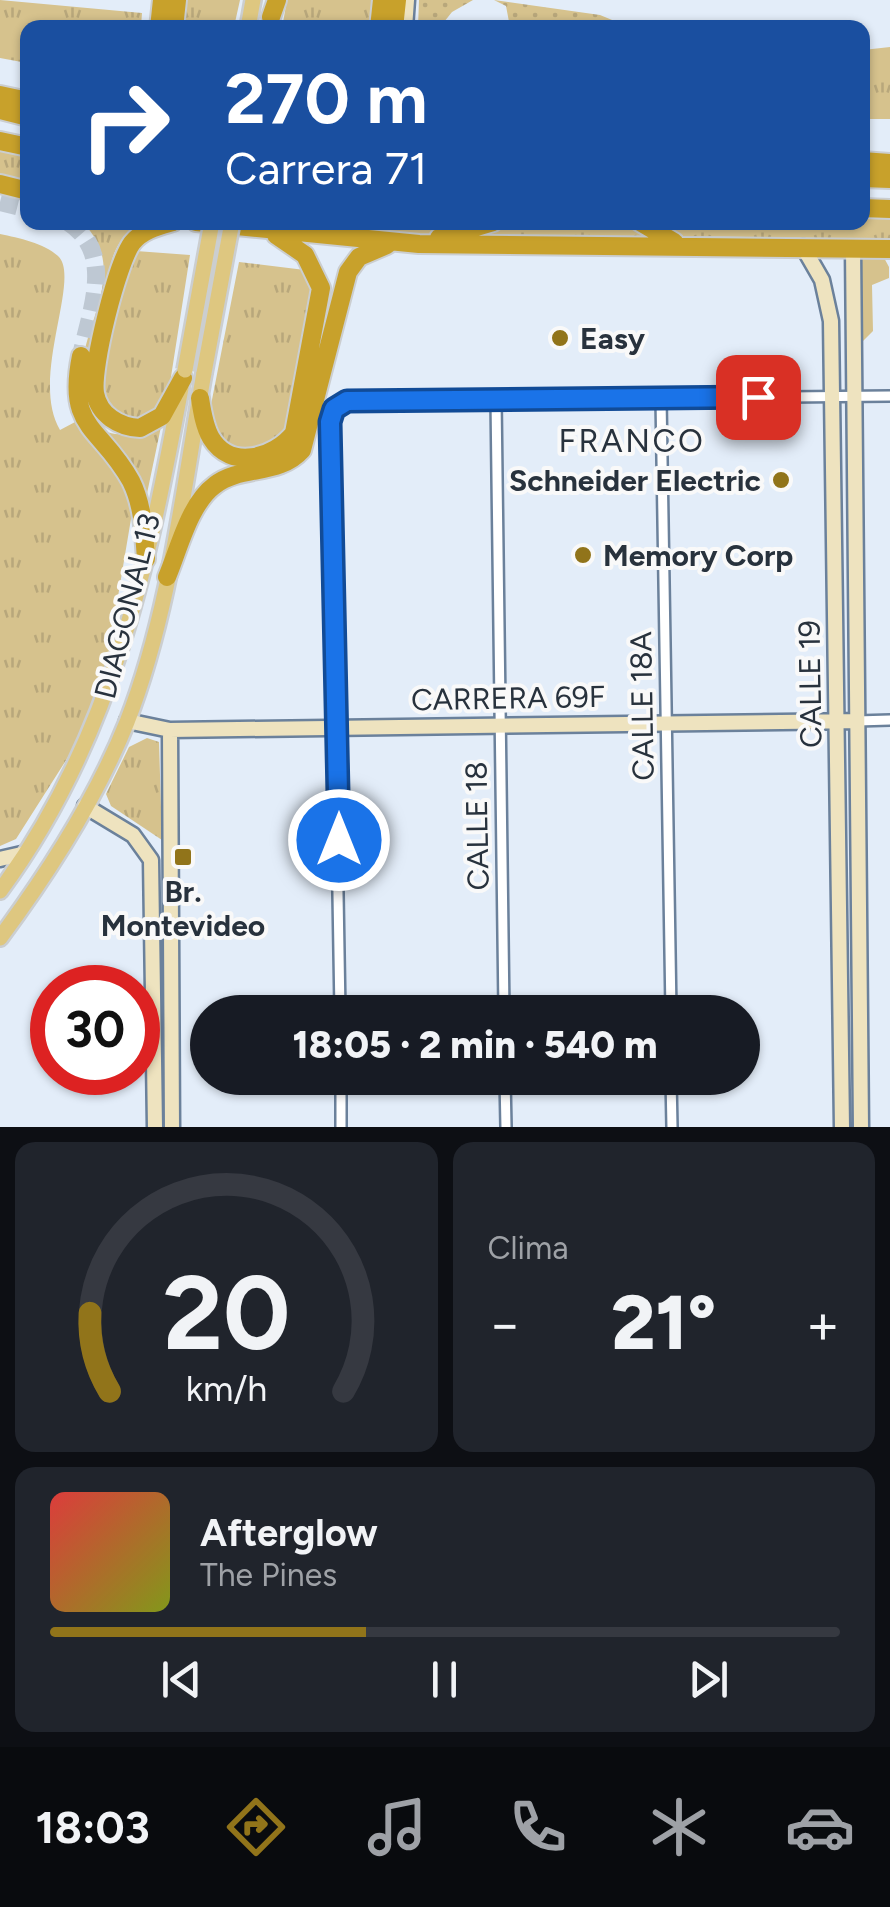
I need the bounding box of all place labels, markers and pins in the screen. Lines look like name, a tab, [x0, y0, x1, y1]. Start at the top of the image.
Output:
place label: Easy	[580, 320, 646, 357]
marker: Easy	[549, 327, 571, 349]
pin	[716, 355, 801, 440]
place label: Schneider Electric	[509, 462, 761, 499]
marker: Schneider Electric	[770, 469, 792, 491]
place label: Memory Corp	[603, 537, 793, 574]
marker: Memory Corp	[572, 544, 594, 566]
marker: Br. Montevideo	[172, 846, 194, 868]
place label: Br. Montevideo	[101, 873, 265, 944]

